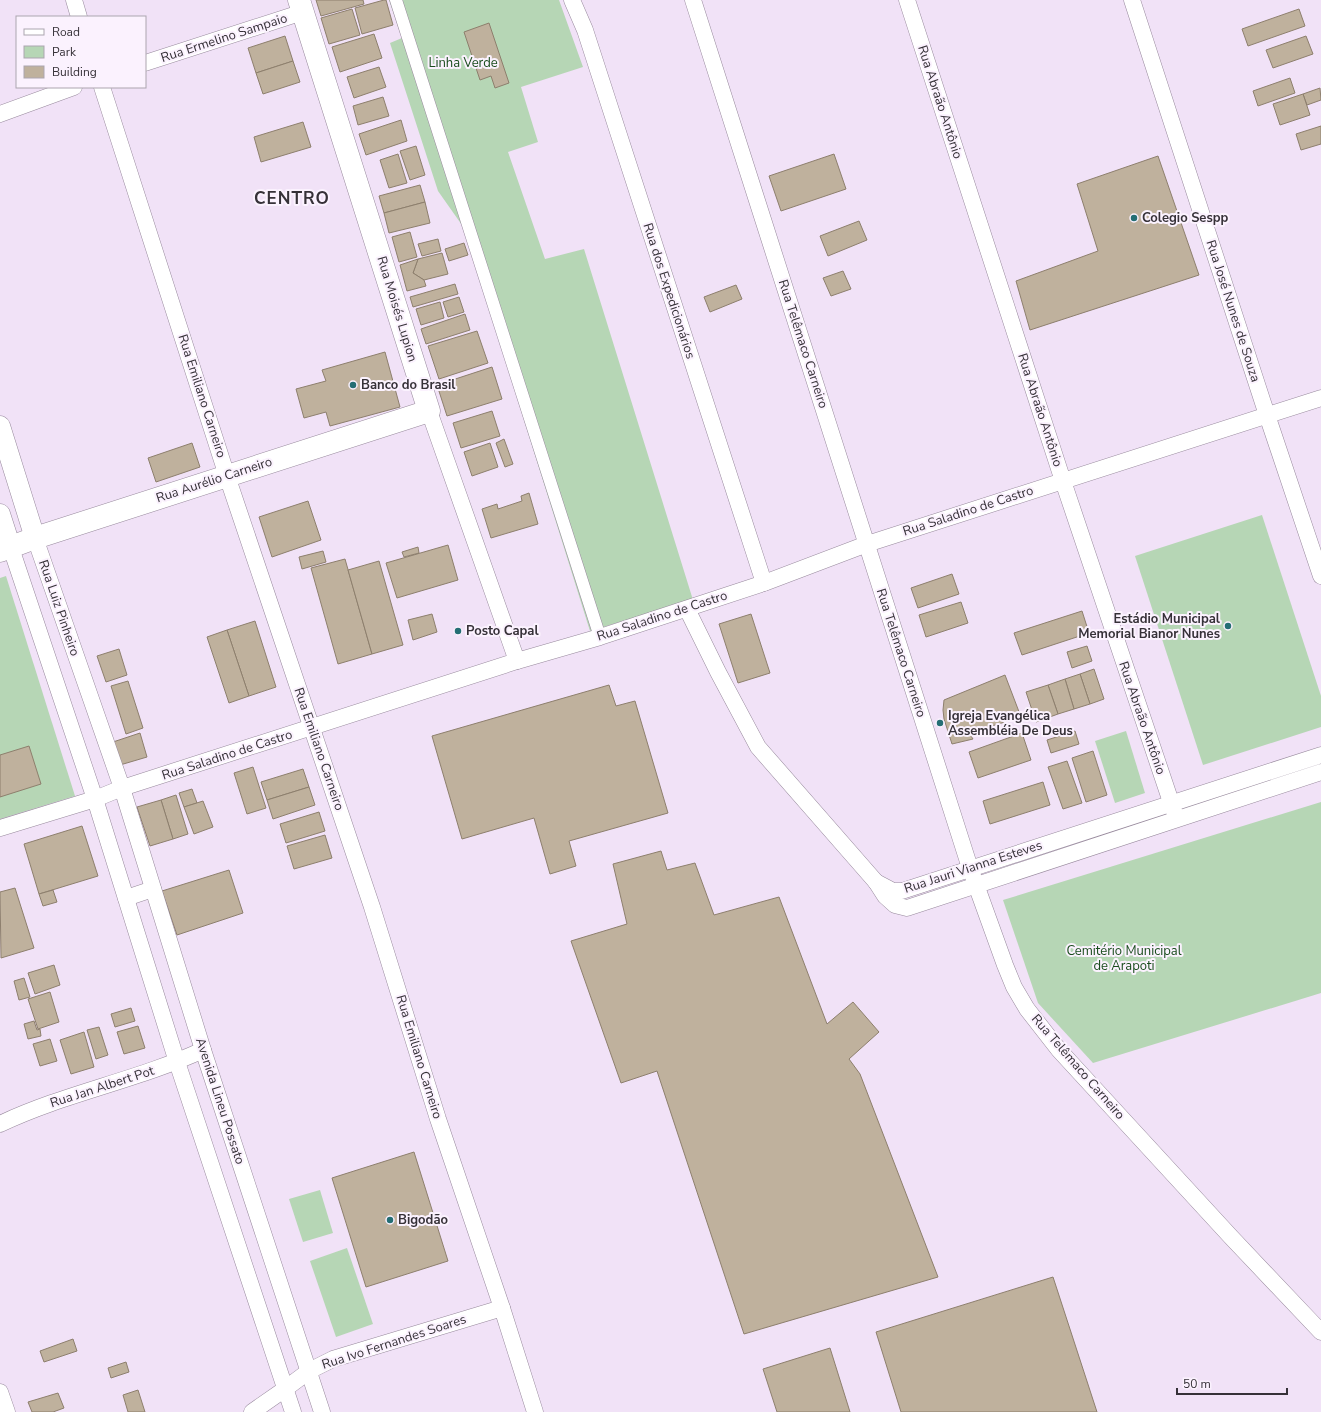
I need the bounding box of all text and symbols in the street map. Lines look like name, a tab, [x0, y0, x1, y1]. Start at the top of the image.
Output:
street label: Rua Ermelino Sampaio	[158, 9, 290, 67]
legend	[16, 16, 146, 88]
text: Road	[52, 24, 80, 40]
street label: Rua Abraão Antônio	[913, 43, 967, 161]
text: Park	[52, 44, 77, 60]
park label: Linha Verde	[428, 54, 498, 72]
text: Building	[52, 64, 97, 80]
district label: CENTRO	[254, 187, 330, 210]
place label: Colegio Sespp	[1142, 209, 1229, 227]
marker: Colegio Sespp	[1129, 213, 1139, 223]
street label: Rua dos Expedicionários	[639, 221, 699, 361]
street label: Rua José Nunes de Souza	[1202, 238, 1264, 384]
street label: Rua Moisés Lupion	[372, 254, 422, 364]
street label: Rua Telêmaco Carneiro	[774, 277, 832, 411]
street label: Rua Emiliano Carneiro	[174, 332, 230, 460]
street label: Rua Abraão Antônio	[1013, 351, 1067, 469]
place label: Banco do Brasil	[361, 376, 456, 394]
marker: Banco do Brasil	[348, 380, 358, 390]
street label: Rua Aurélio Carneiro	[154, 453, 274, 507]
street label: Rua Saladino de Castro	[900, 481, 1036, 541]
street label: Rua Luiz Pinheiro	[34, 558, 84, 658]
street label: Rua Saladino de Castro	[594, 586, 730, 646]
street label: Rua Telêmaco Carneiro	[872, 586, 930, 720]
place label: Estádio Municipal Memorial Bianor Nunes	[1078, 610, 1221, 643]
marker: Estádio Municipal Memorial Bianor Nunes	[1223, 621, 1233, 631]
place label: Posto Capal	[466, 622, 539, 640]
marker: Posto Capal	[453, 626, 463, 636]
street label: Rua Abraão Antônio	[1114, 659, 1170, 777]
street label: Rua Emiliano Carneiro	[290, 685, 348, 813]
place label: Igreja Evangélica Assembléia De Deus	[948, 707, 1073, 740]
marker: Igreja Evangélica Assembléia De Deus	[935, 718, 945, 728]
street label: Rua Saladino de Castro	[159, 725, 295, 785]
street label: Rua Jauri Vianna Esteves	[902, 836, 1044, 898]
park label: Cemitério Municipal de Arapoti	[1066, 942, 1182, 975]
street label: Rua Emiliano Carneiro	[392, 993, 446, 1121]
street label: Rua Telêmaco Carneiro	[1027, 1010, 1129, 1124]
street label: Avenida Lineu Possato	[191, 1035, 249, 1167]
street label: Rua Jan Albert Pot	[48, 1062, 157, 1112]
place label: Bigodão	[398, 1211, 448, 1229]
marker: Bigodão	[385, 1215, 395, 1225]
street label: Rua Ivo Fernandes Soares	[320, 1310, 468, 1374]
scale bar	[1177, 1370, 1287, 1396]
text: 50 m	[1183, 1376, 1211, 1392]

